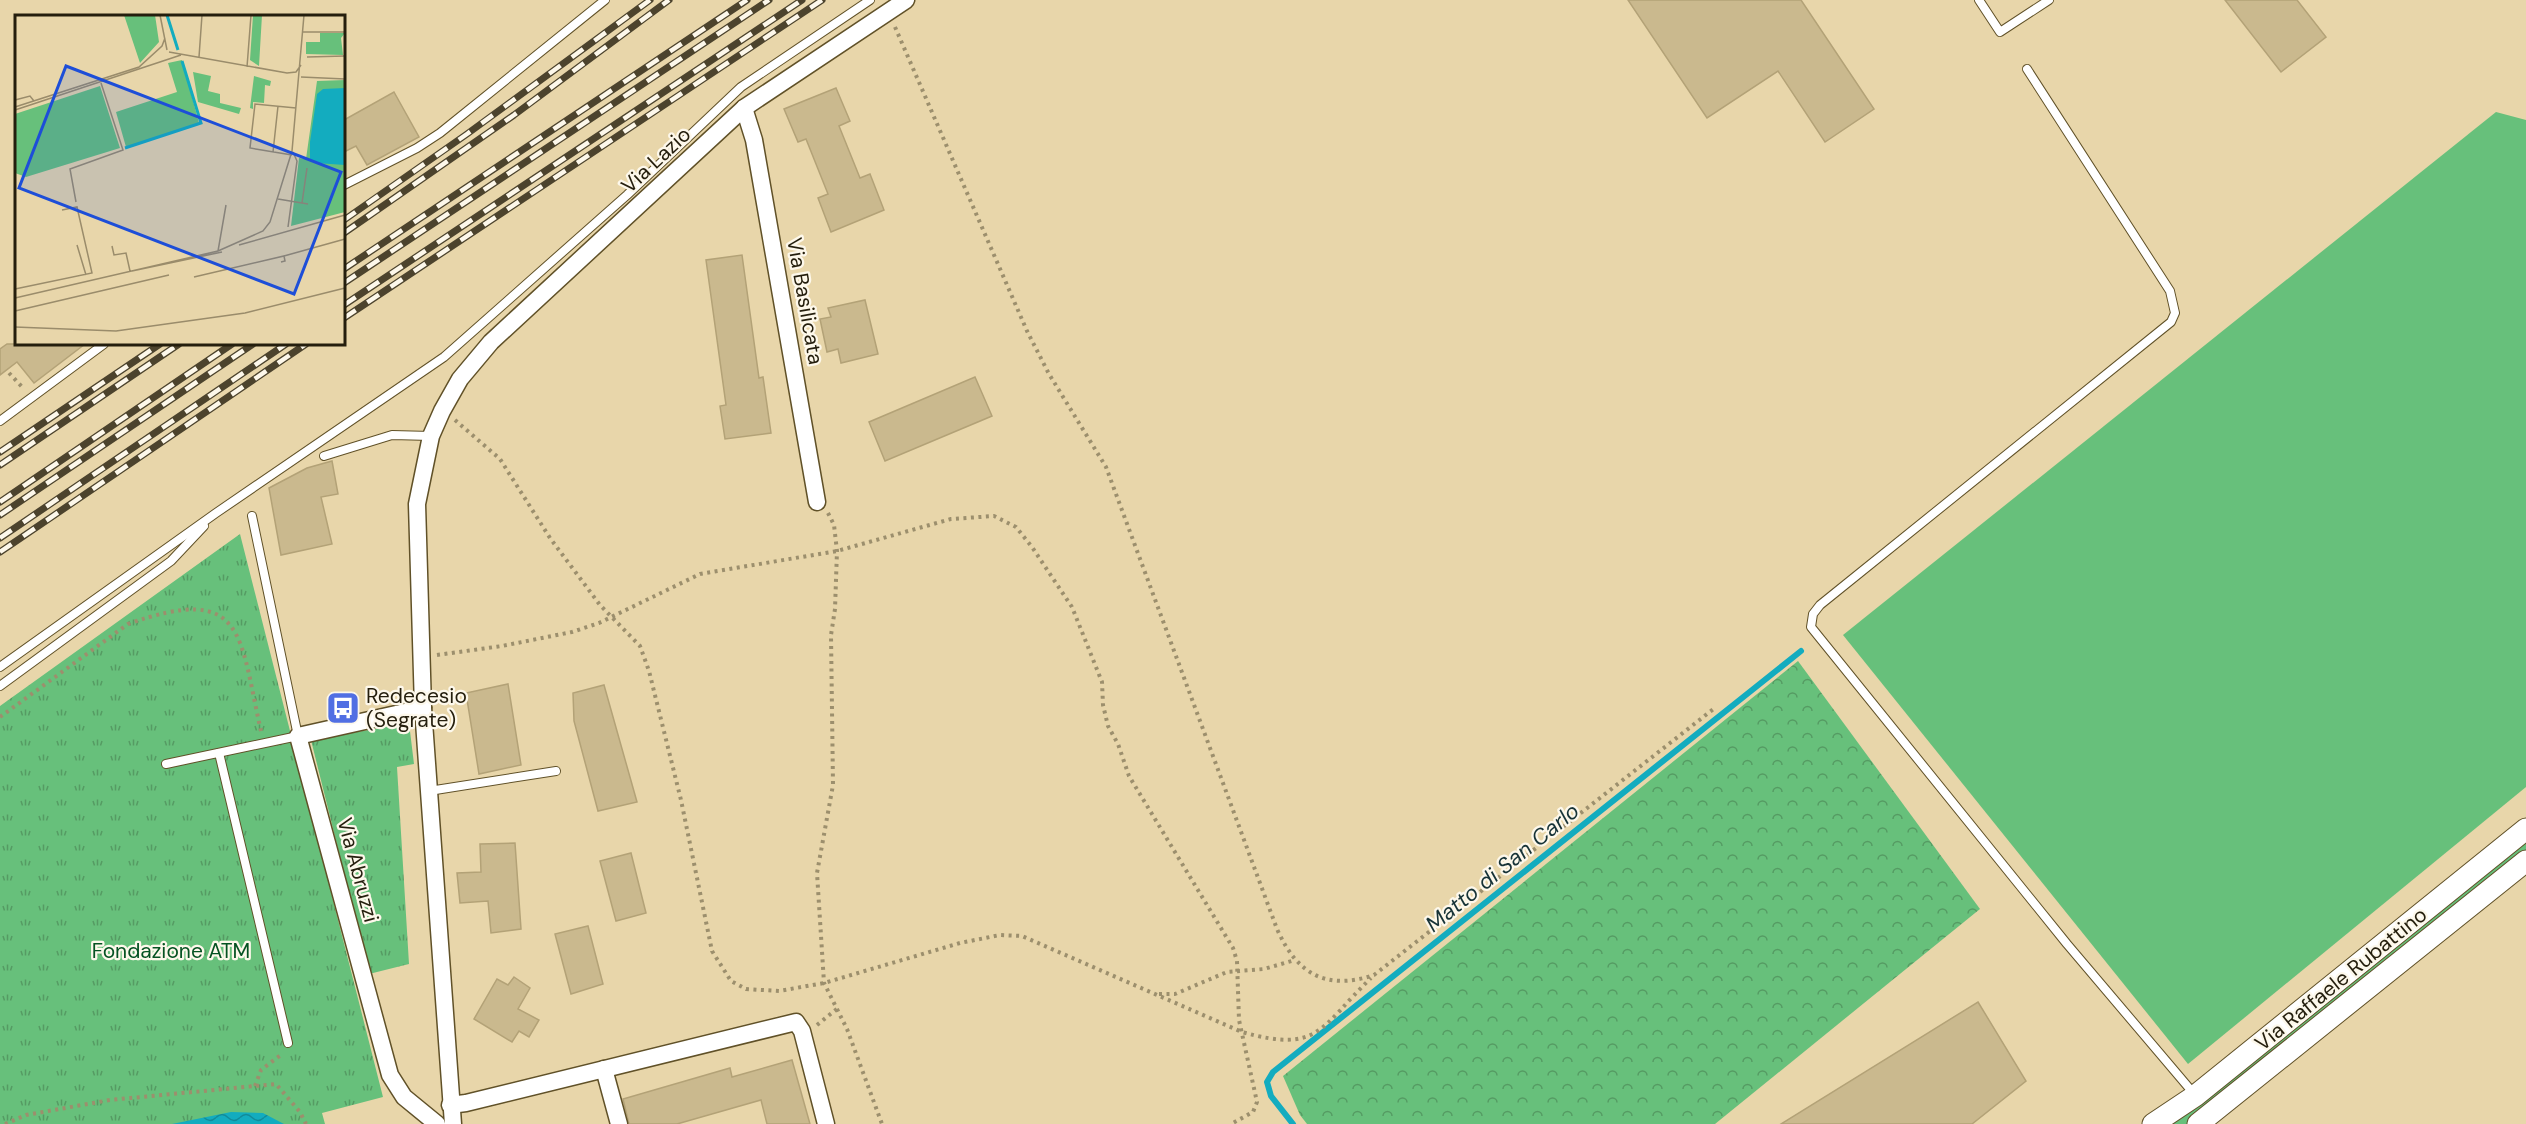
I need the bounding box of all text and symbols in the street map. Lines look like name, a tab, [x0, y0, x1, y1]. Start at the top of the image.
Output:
inset map	[15, 15, 345, 345]
street label: Via Lazio	[615, 121, 697, 199]
street label: Via Basilicata	[780, 235, 830, 367]
place label: Redecesio (Segrate)	[366, 682, 467, 734]
bus stop icon: Redecesio (Segrate)	[325, 690, 361, 726]
water label: Matto di San Carlo	[1419, 796, 1585, 938]
street label: Via Abruzzi	[331, 815, 385, 925]
street label: Via Raffaele Rubattino	[2249, 901, 2433, 1057]
park label: Fondazione ATM	[92, 937, 250, 965]

